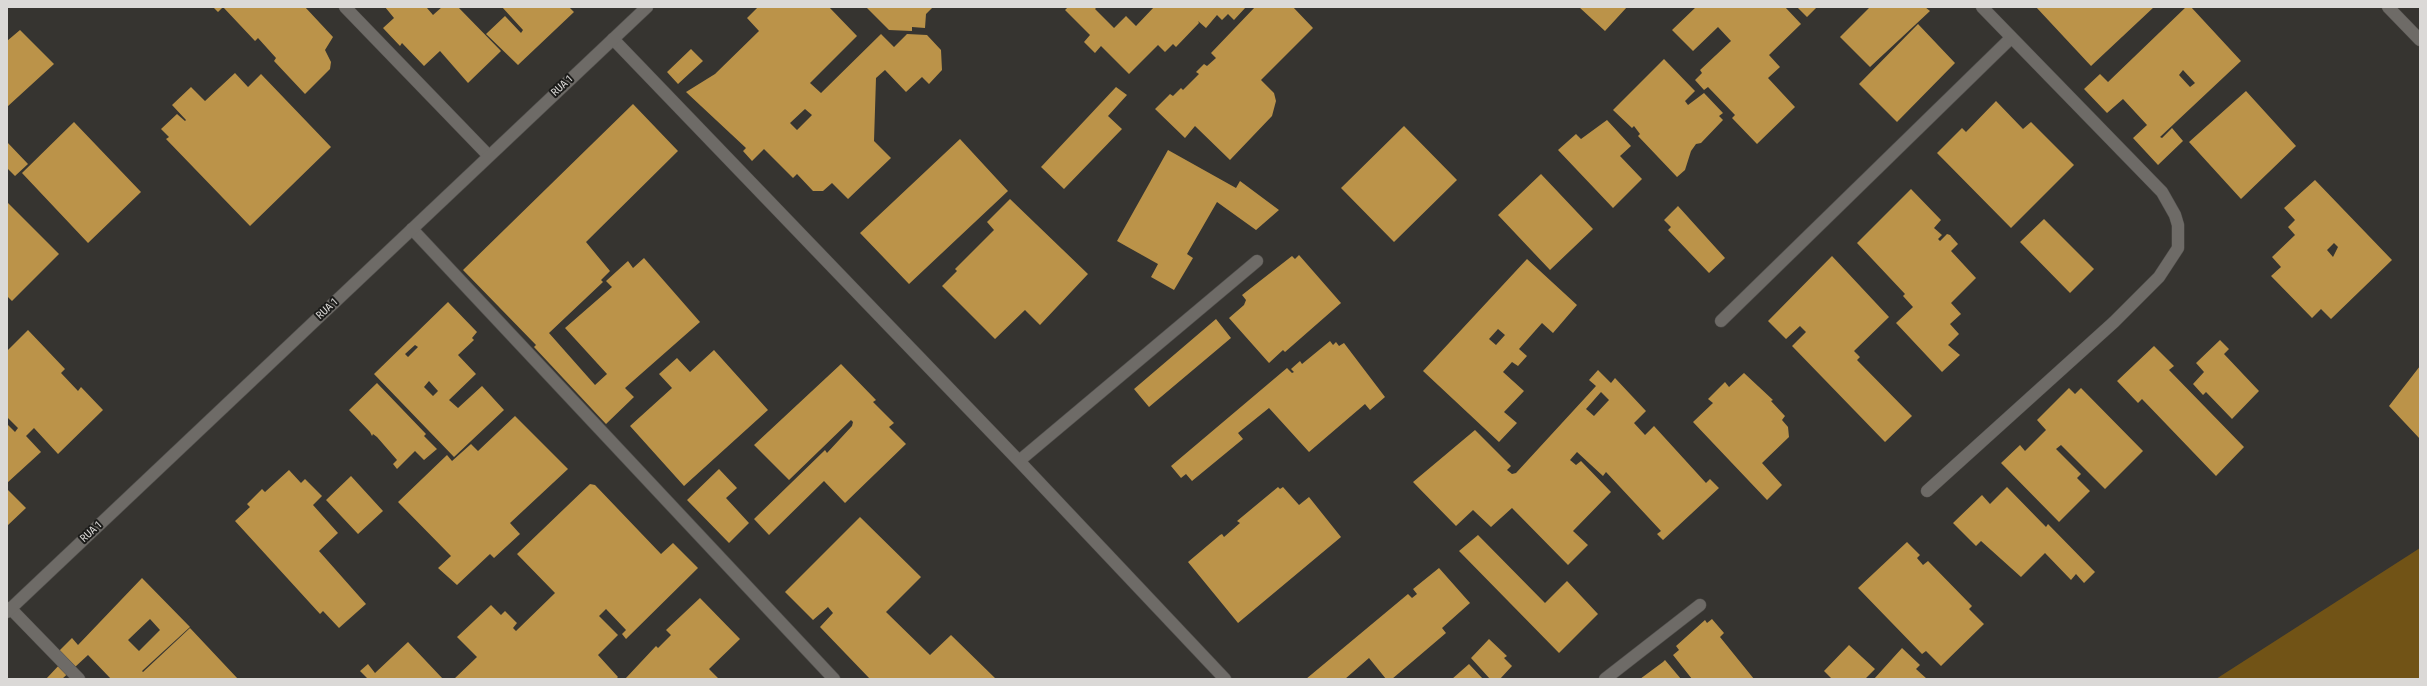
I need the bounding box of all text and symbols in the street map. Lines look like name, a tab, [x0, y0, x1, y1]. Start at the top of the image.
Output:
street label: RUA 1	[548, 73, 576, 99]
street label: RUA 1	[313, 296, 341, 322]
street label: RUA 1	[77, 519, 105, 545]

